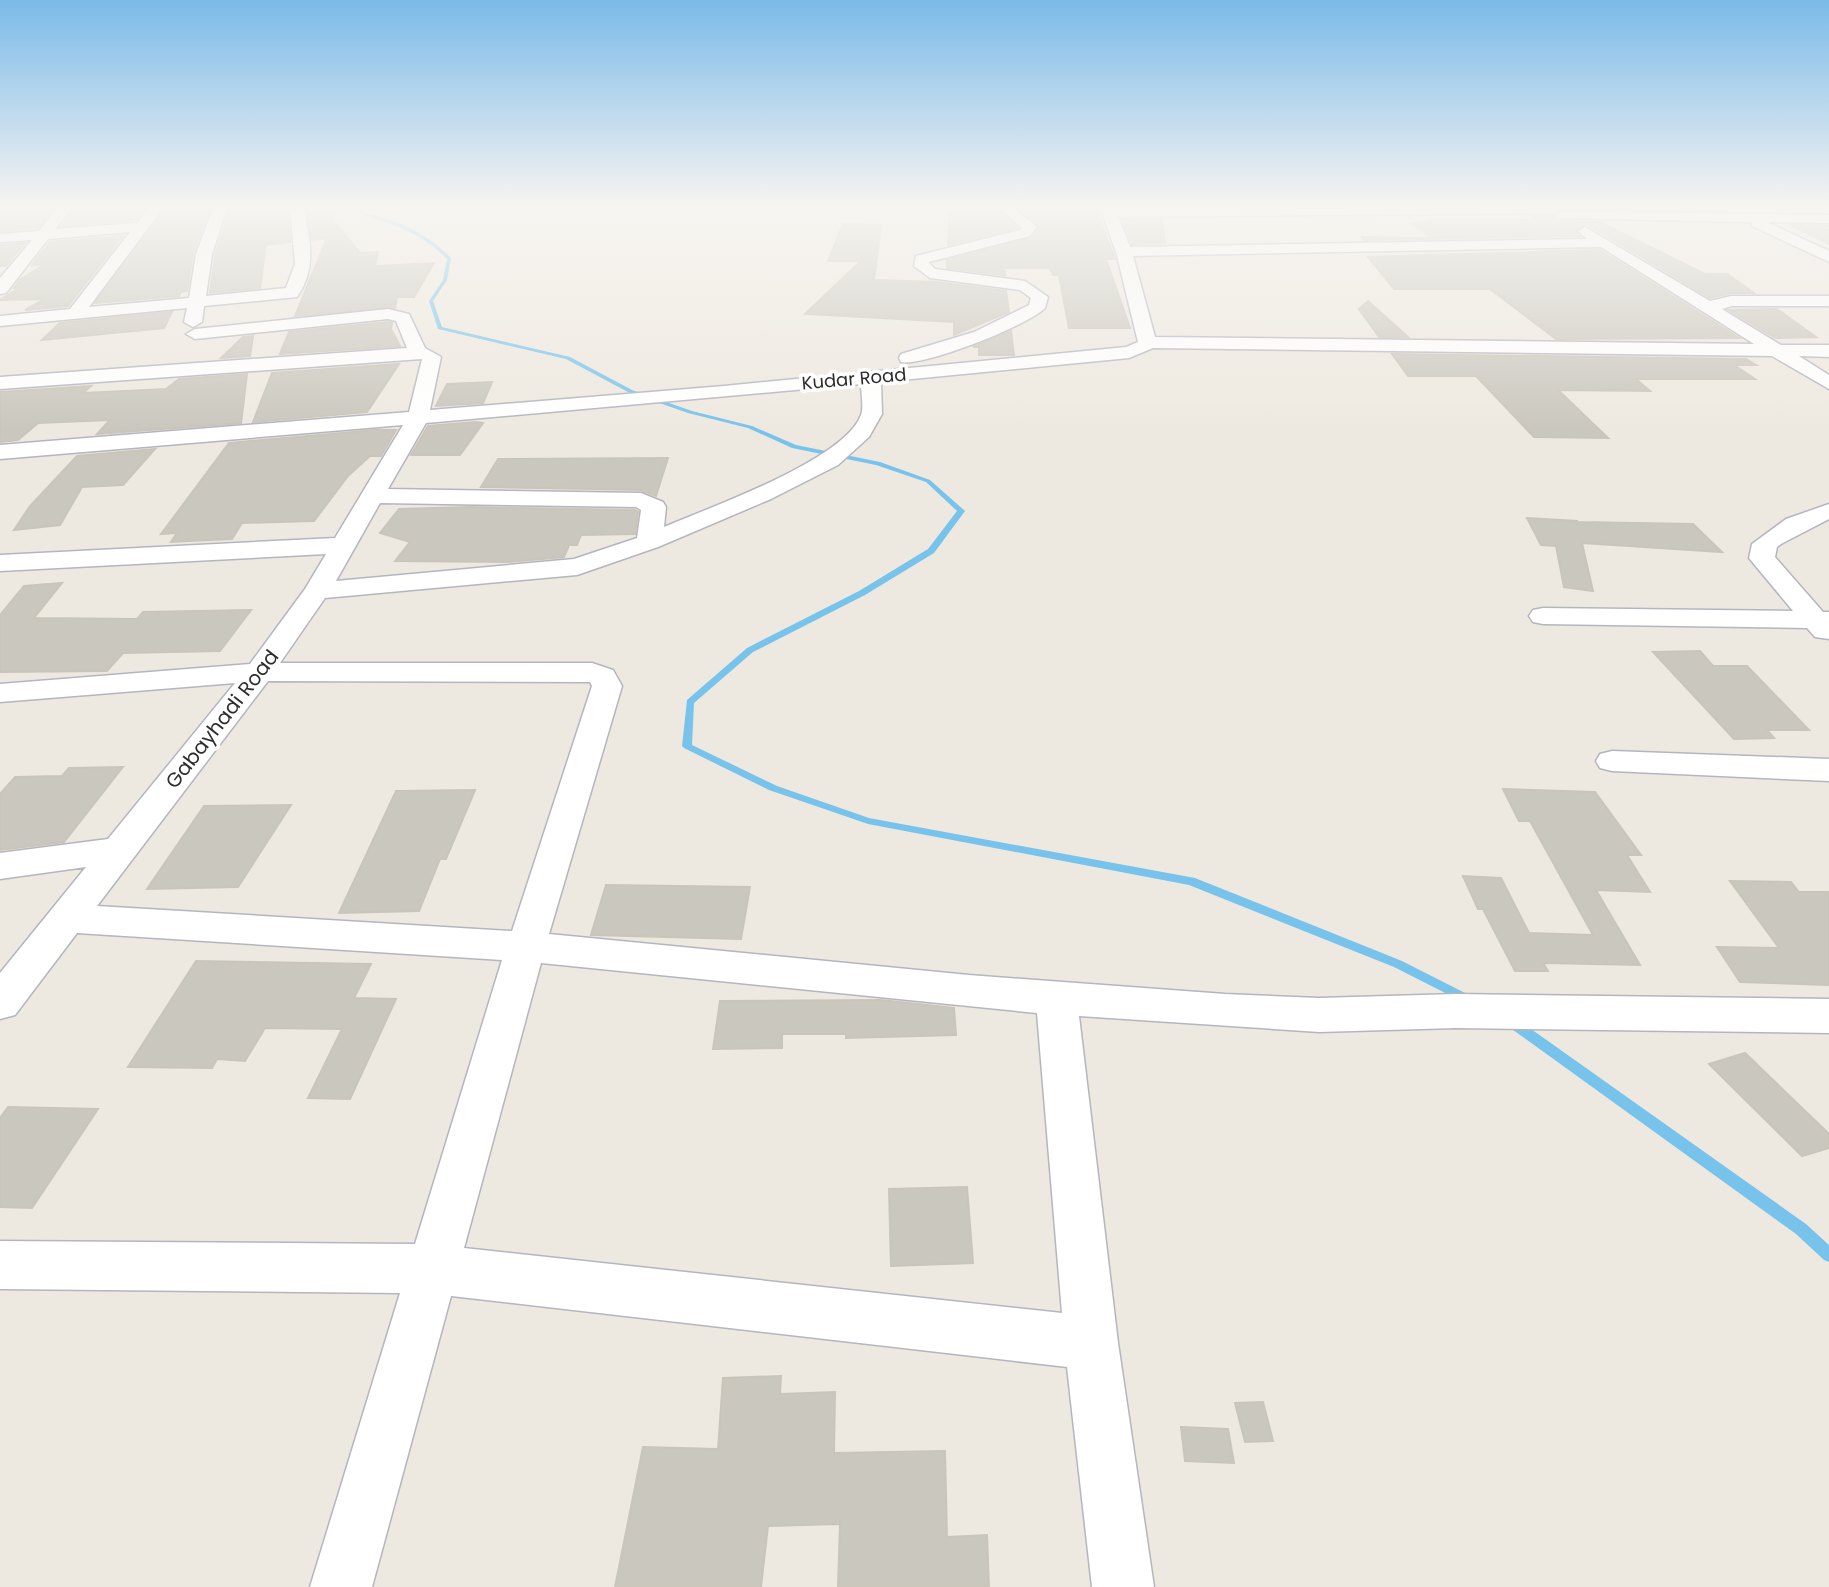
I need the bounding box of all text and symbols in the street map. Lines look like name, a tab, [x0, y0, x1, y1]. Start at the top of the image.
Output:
street label: Kudar Road	[801, 361, 907, 396]
street label: Gabayhadi Road	[159, 644, 285, 794]

